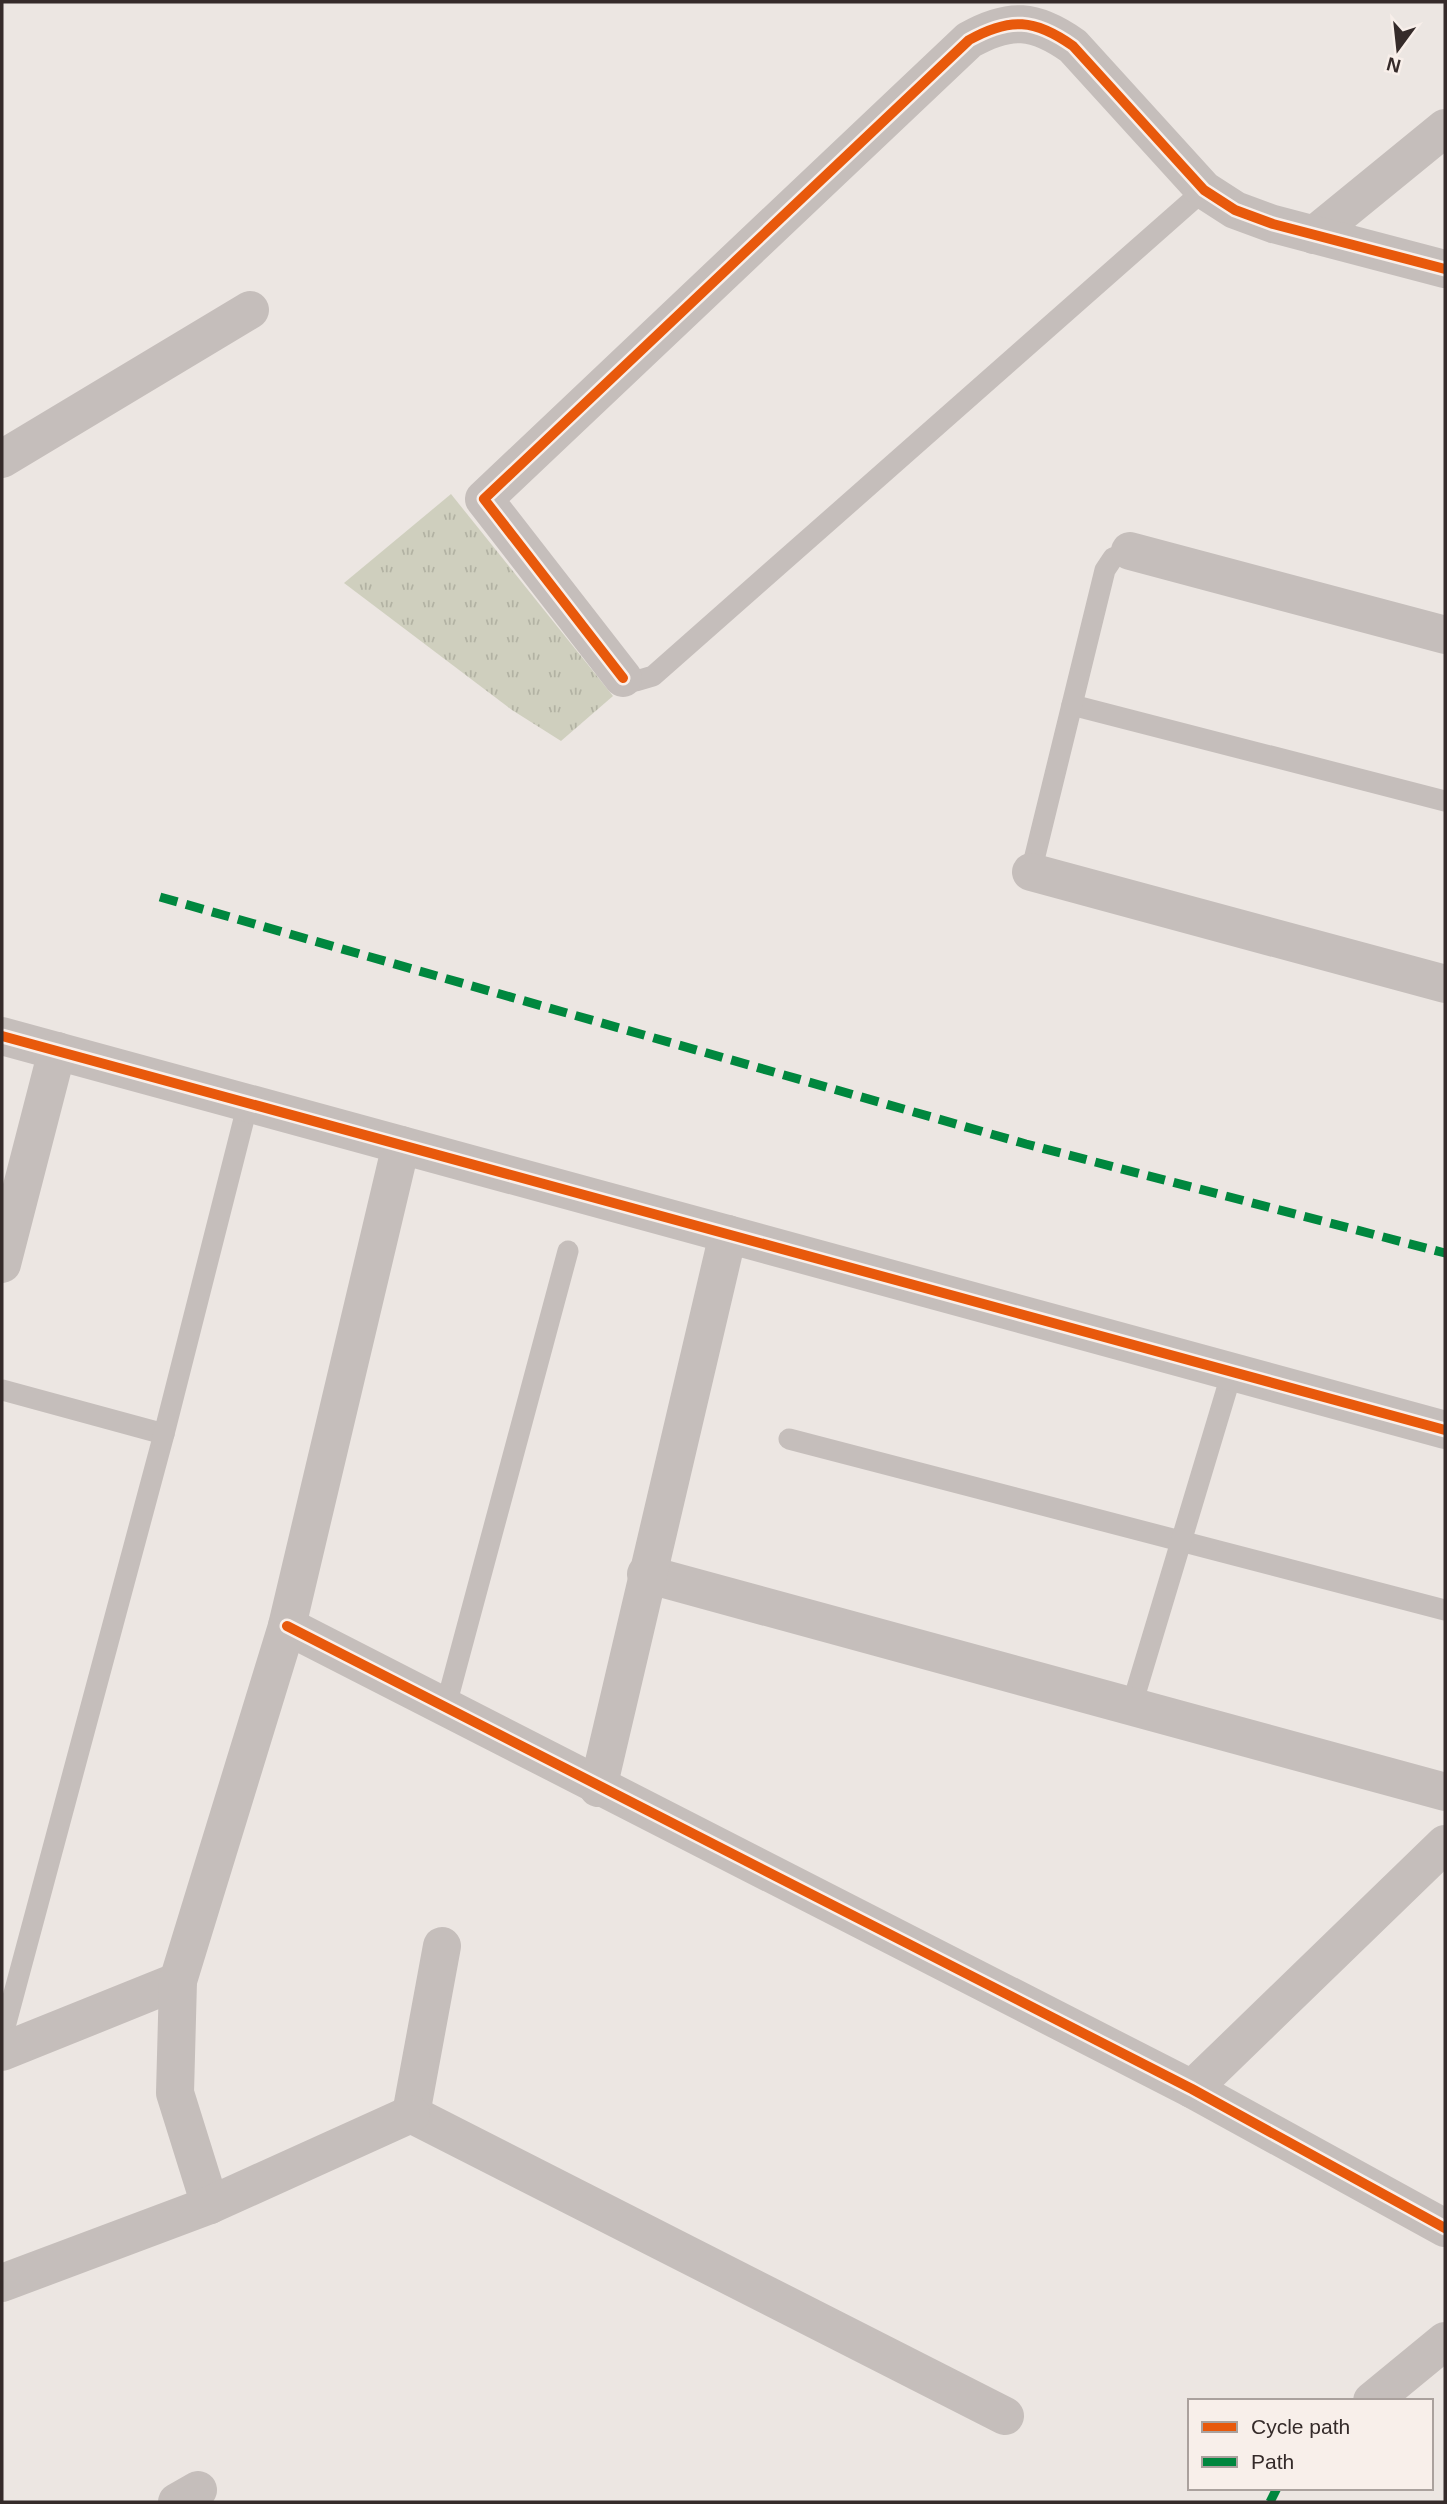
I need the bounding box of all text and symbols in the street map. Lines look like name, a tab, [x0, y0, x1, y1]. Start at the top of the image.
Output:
north arrow	[1363, 14, 1433, 84]
text: N	[1384, 53, 1403, 77]
legend	[1188, 2399, 1433, 2490]
text: Cycle path	[1251, 2415, 1350, 2438]
text: Path	[1251, 2450, 1294, 2473]

